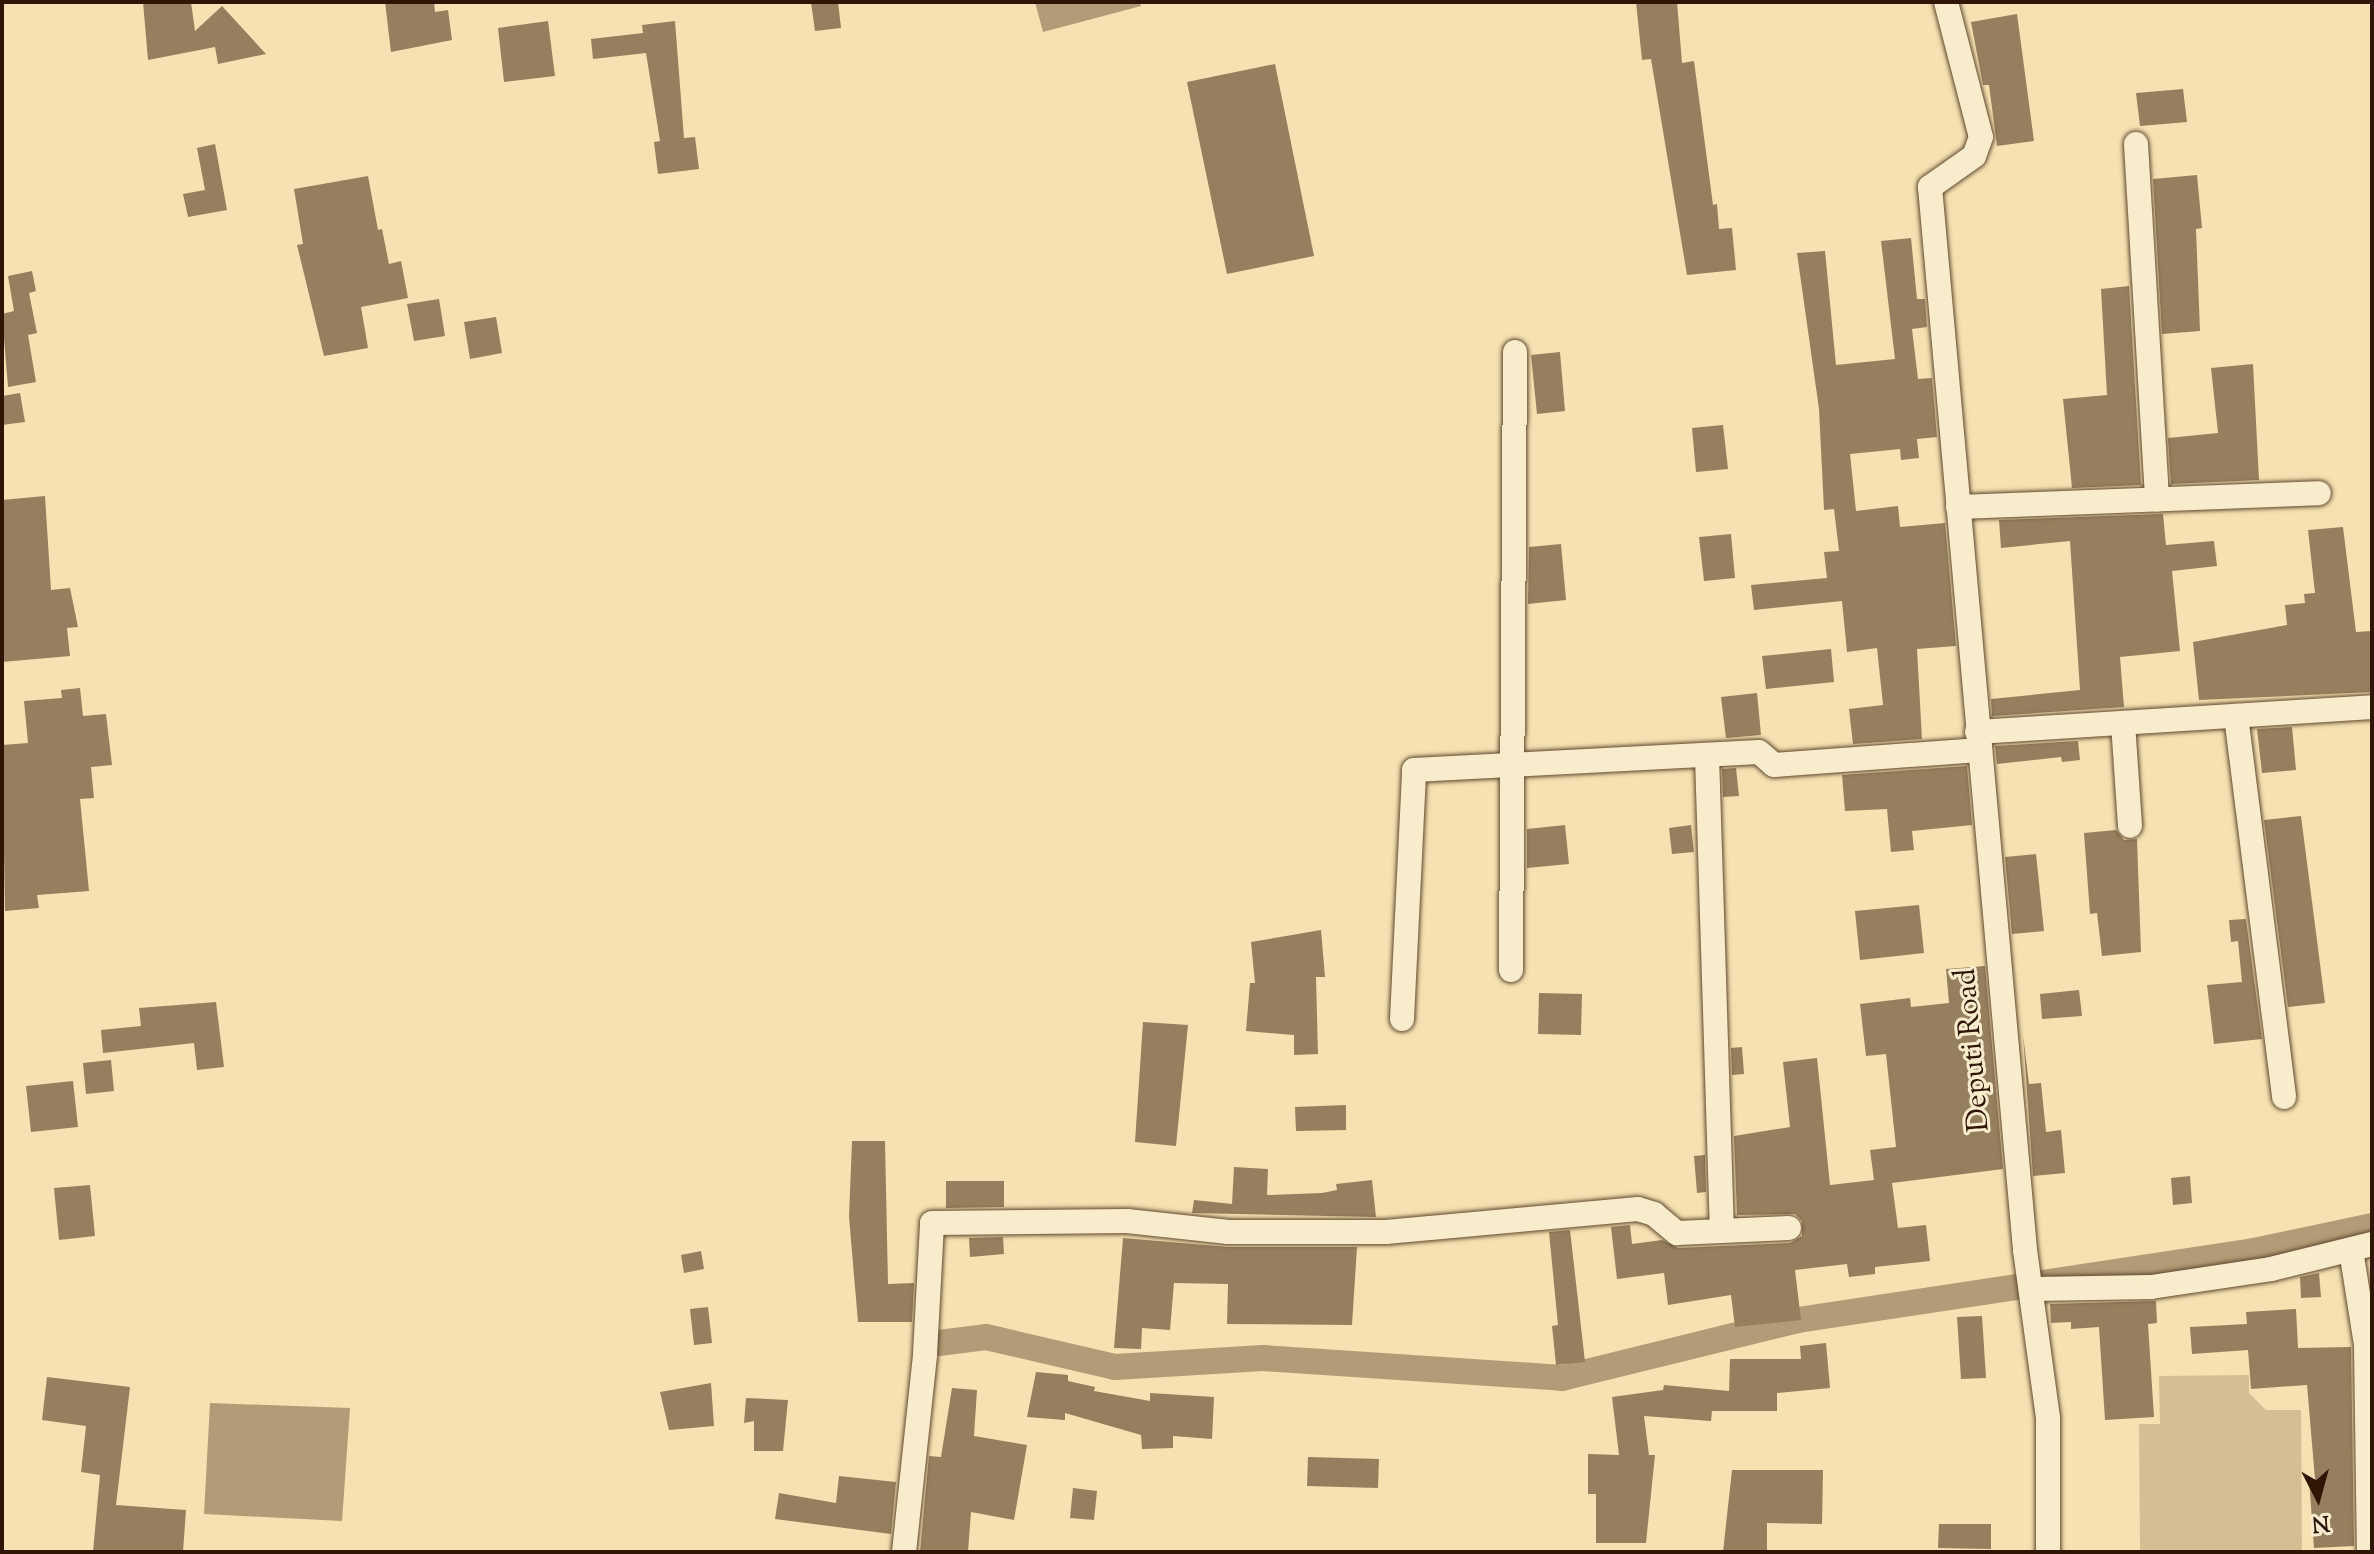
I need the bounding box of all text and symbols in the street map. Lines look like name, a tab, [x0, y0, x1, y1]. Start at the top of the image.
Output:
street label: Deputi Road	[1949, 967, 1999, 1133]
north arrow	[2278, 1458, 2358, 1538]
text: N	[2310, 1505, 2331, 1539]

